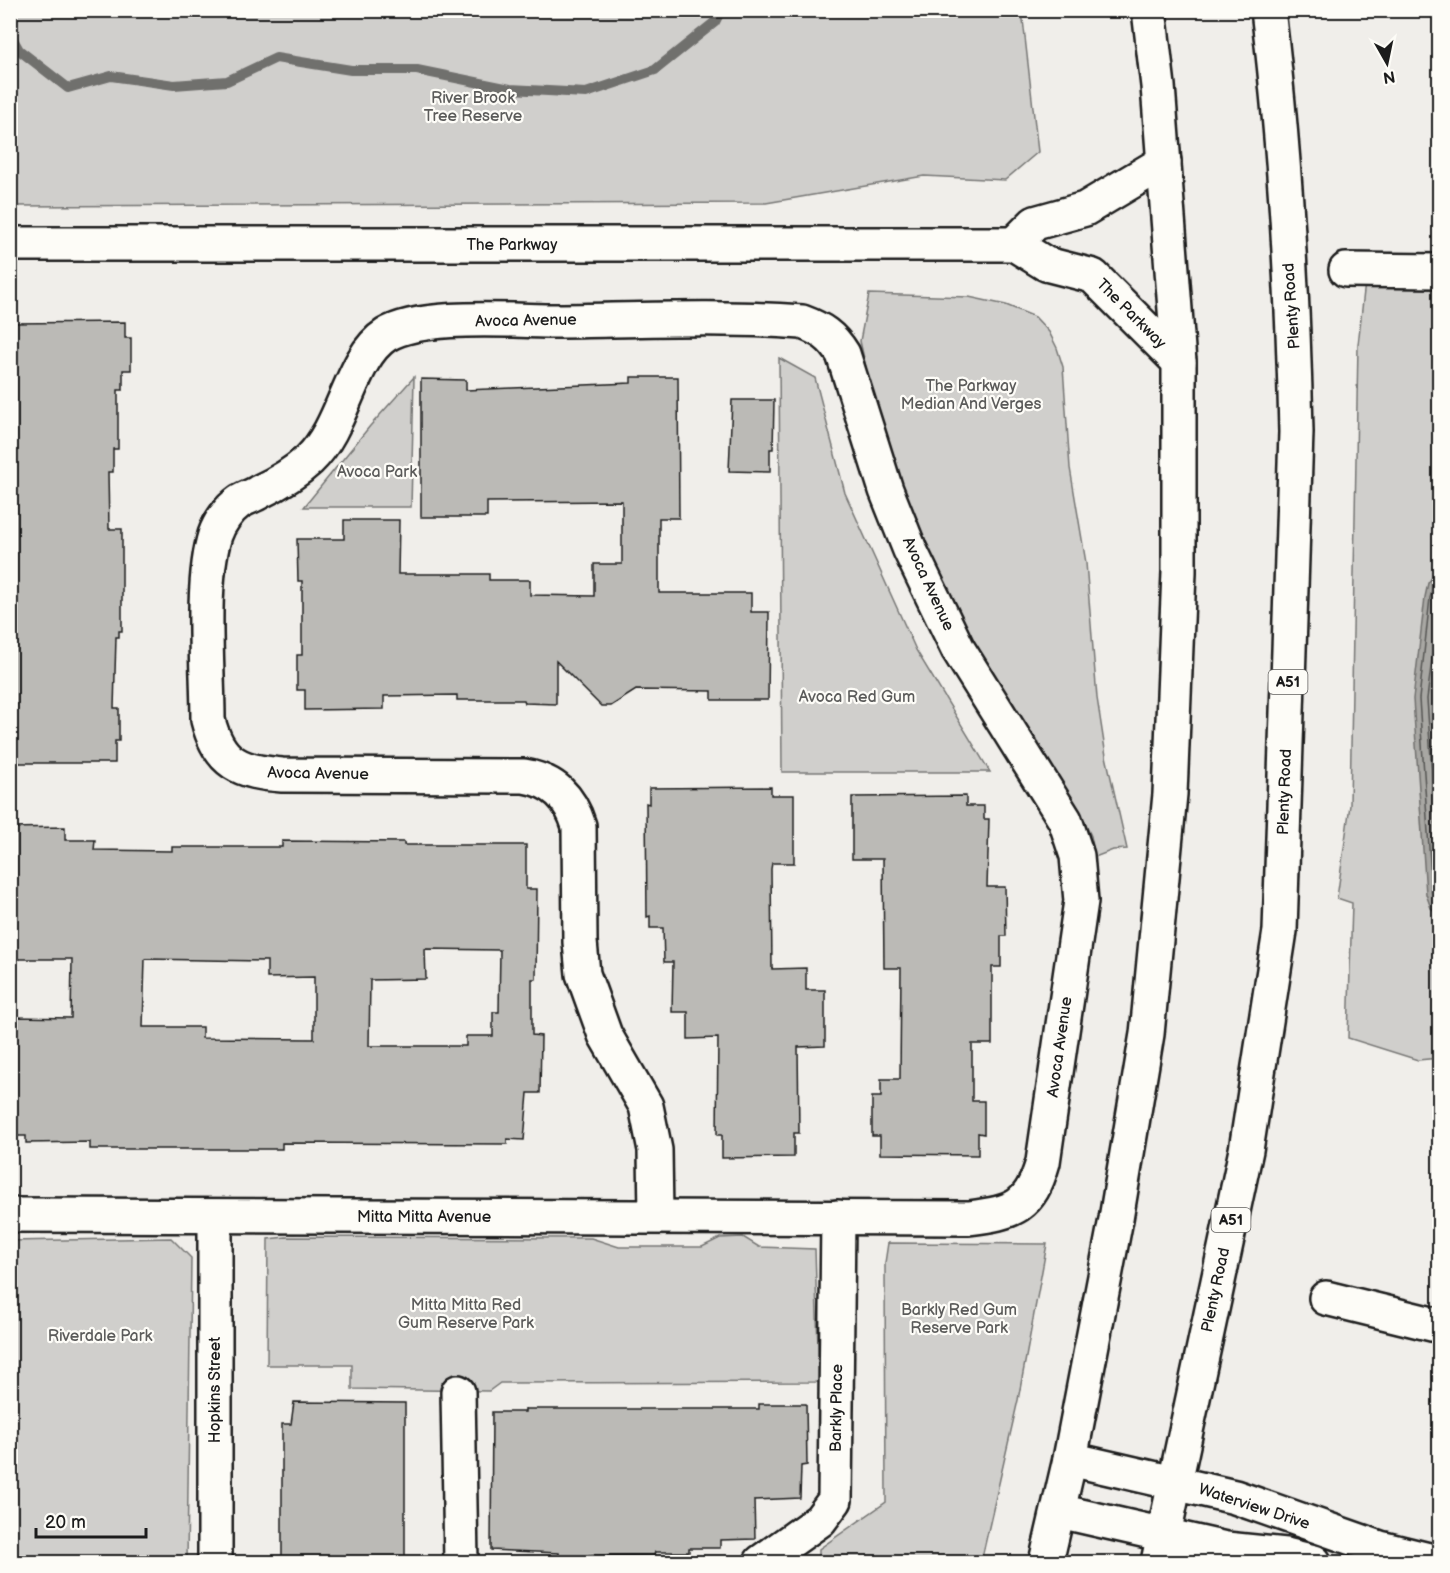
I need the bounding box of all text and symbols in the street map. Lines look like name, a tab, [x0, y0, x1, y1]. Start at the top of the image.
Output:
north arrow	[1357, 33, 1417, 93]
text: N	[1382, 66, 1397, 87]
park label: River Brook Tree Reserve	[424, 89, 523, 126]
street label: The Parkway	[467, 236, 558, 255]
street label: Plenty Road	[1280, 262, 1304, 350]
street label: The Parkway	[1092, 275, 1170, 353]
street label: Avoca Avenue	[475, 311, 577, 331]
park label: The Parkway Median And Verges	[901, 377, 1041, 414]
park label: Avoca Park	[337, 463, 417, 482]
street label: Avoca Avenue	[898, 534, 958, 634]
road number: A51	[1268, 670, 1308, 694]
park label: Avoca Red Gum	[799, 688, 915, 707]
street label: Plenty Road	[1274, 749, 1296, 835]
street label: Avoca Avenue	[267, 764, 369, 784]
street label: Avoca Avenue	[1044, 995, 1077, 1099]
street label: Mitta Mitta Avenue	[357, 1208, 492, 1227]
road number: A51	[1212, 1208, 1250, 1232]
street label: Plenty Road	[1198, 1246, 1234, 1334]
park label: Mitta Mitta Red Gum Reserve Park	[398, 1296, 534, 1333]
park label: Barkly Red Gum Reserve Park	[901, 1301, 1017, 1338]
park label: Riverdale Park	[48, 1327, 152, 1346]
street label: Hopkins Street	[206, 1337, 225, 1443]
street label: Barkly Place	[827, 1363, 847, 1452]
street label: Waterview Drive	[1196, 1480, 1313, 1534]
scale bar	[36, 1501, 146, 1539]
text: 20 m	[45, 1512, 86, 1533]

